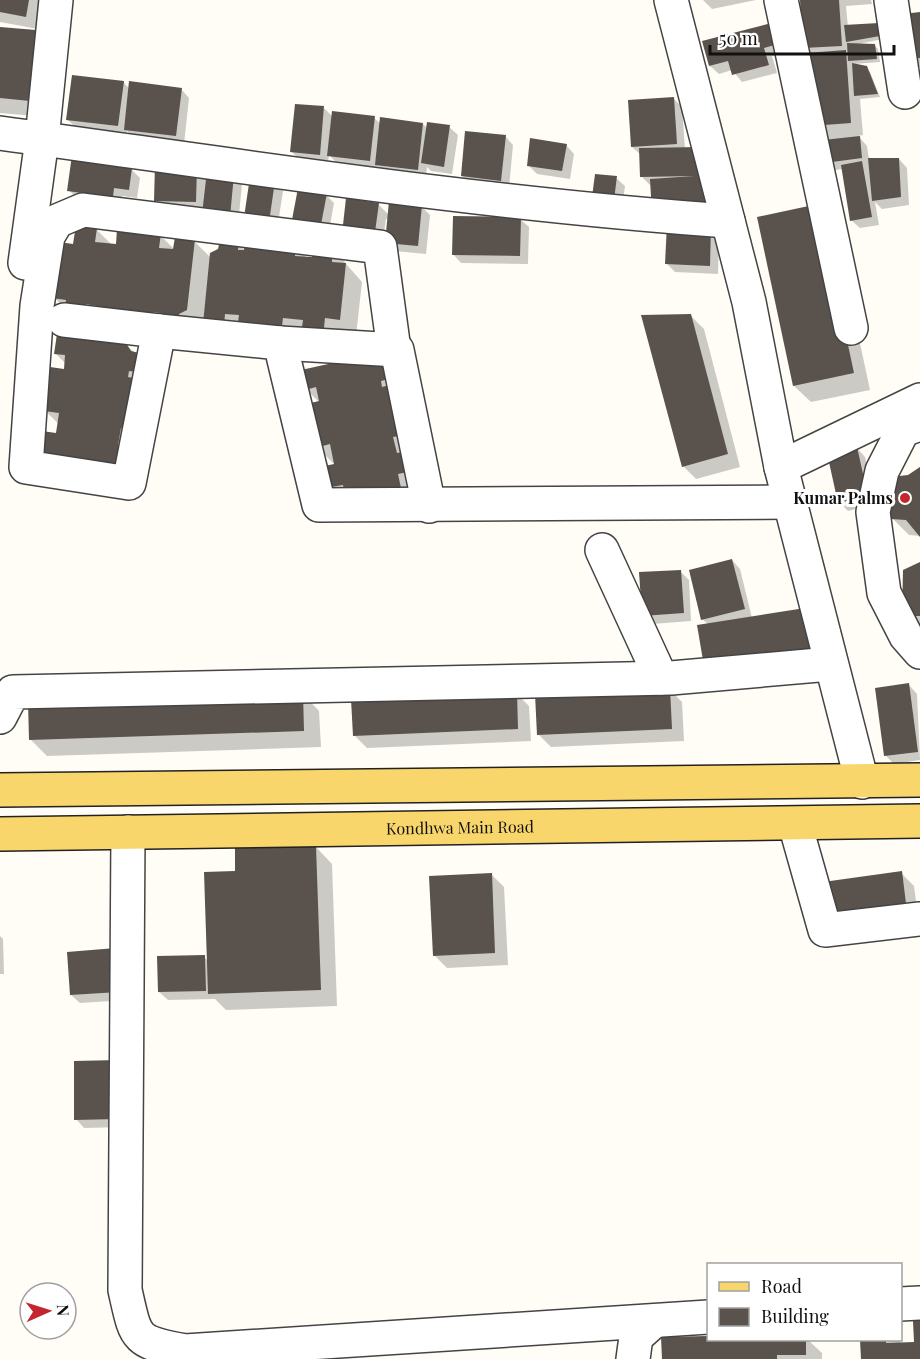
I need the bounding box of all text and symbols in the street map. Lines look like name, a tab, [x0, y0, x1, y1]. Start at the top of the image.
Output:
scale bar	[710, 18, 894, 56]
text: 50 m	[719, 26, 758, 50]
place label: Kumar Palms	[793, 487, 893, 508]
marker: Kumar Palms	[898, 491, 912, 505]
street label: Kondhwa Main Road	[386, 815, 534, 839]
legend	[707, 1263, 902, 1341]
text: Road	[761, 1274, 802, 1298]
north arrow	[18, 1281, 78, 1341]
text: N	[53, 1304, 74, 1317]
text: Building	[761, 1304, 829, 1328]

